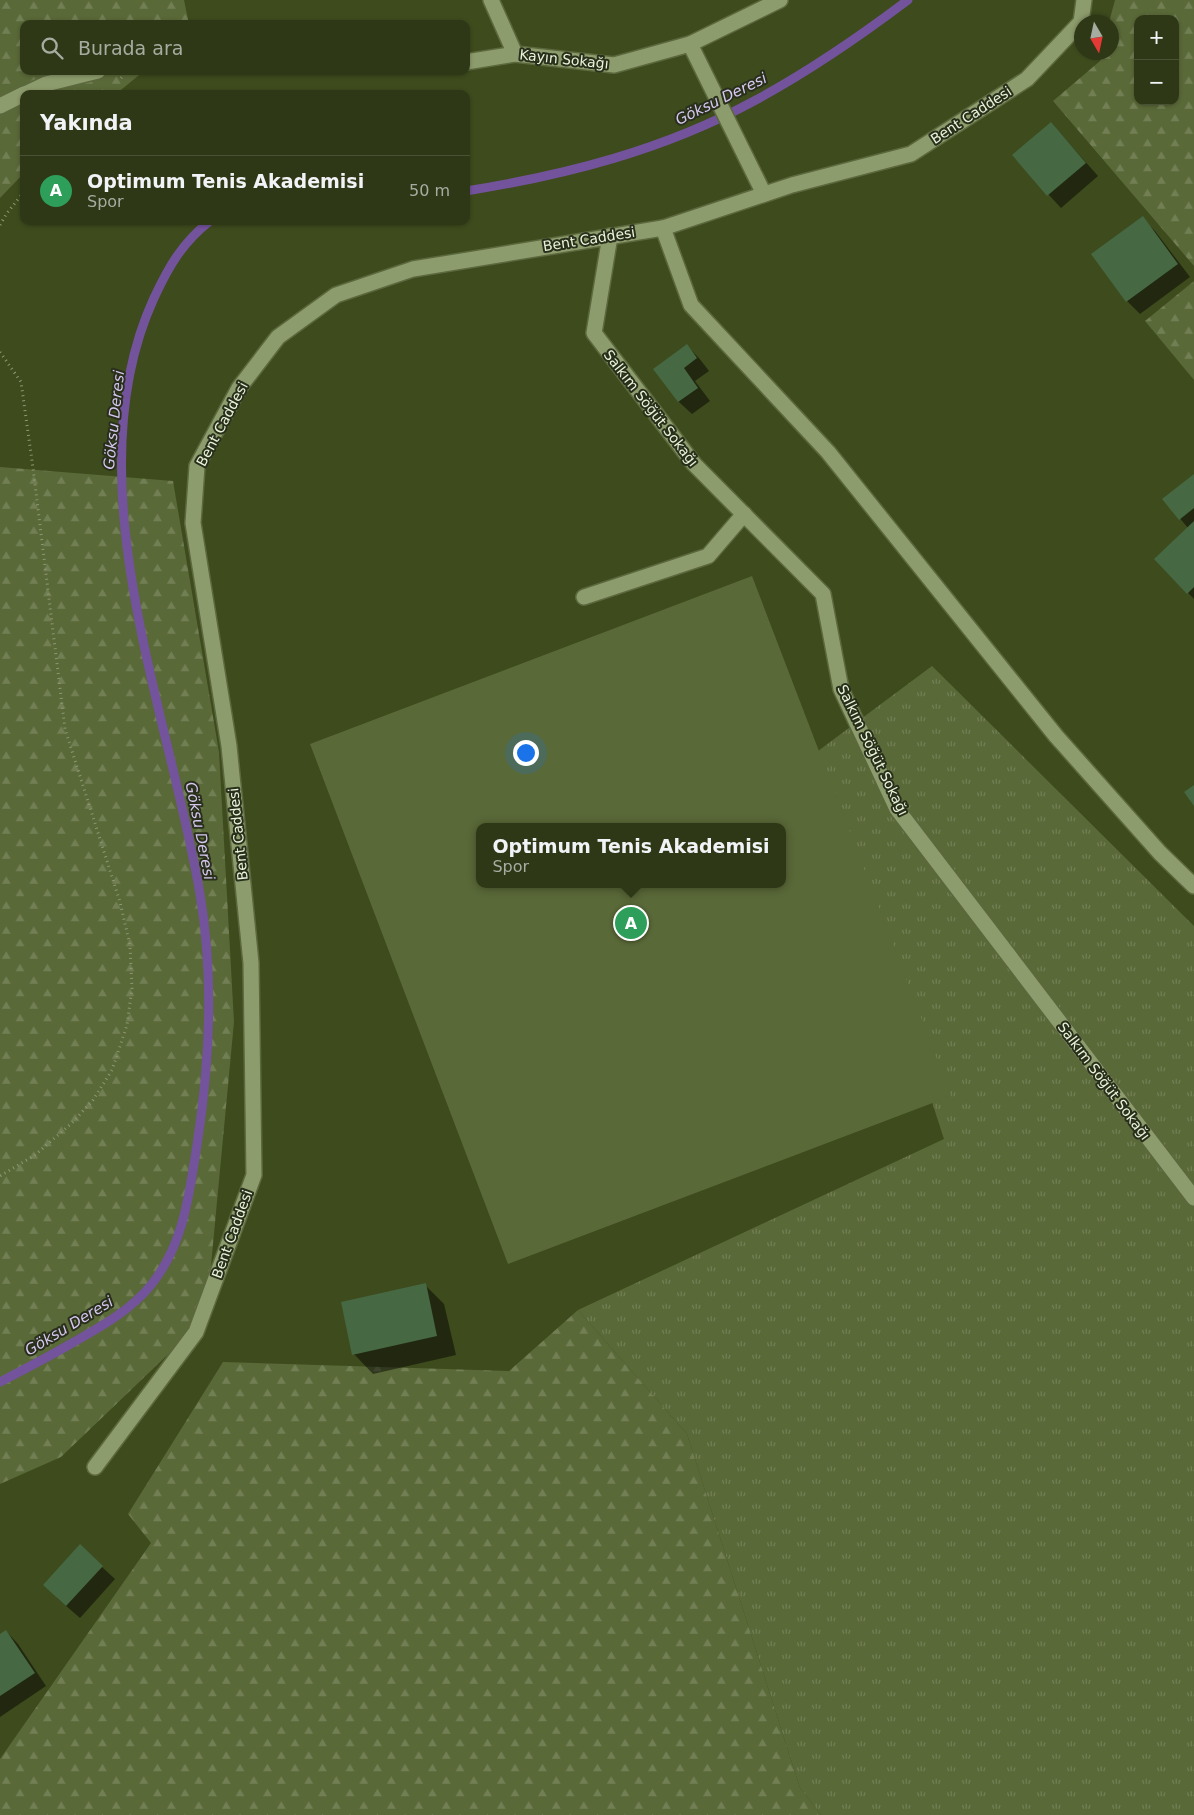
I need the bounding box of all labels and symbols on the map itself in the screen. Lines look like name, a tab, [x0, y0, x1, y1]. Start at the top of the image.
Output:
north arrow	[1074, 15, 1119, 60]
street label: Kayın Sokağı	[519, 46, 609, 72]
water label: Göksu Deresi	[672, 69, 771, 129]
street label: Bent Caddesi	[928, 83, 1014, 147]
street label: Bent Caddesi	[542, 224, 636, 254]
street label: Salkım Söğüt Sokağı	[601, 347, 701, 469]
water label: Göksu Deresi	[100, 369, 128, 471]
street label: Bent Caddesi	[193, 379, 251, 469]
street label: Salkım Söğüt Sokağı	[834, 682, 912, 818]
your location	[513, 740, 539, 766]
water label: Göksu Deresi	[182, 780, 219, 882]
street label: Bent Caddesi	[225, 787, 251, 881]
pin: A	[615, 904, 647, 942]
street label: Salkım Söğüt Sokağı	[1055, 1019, 1153, 1143]
street label: Bent Caddesi	[209, 1188, 255, 1280]
water label: Göksu Deresi	[22, 1292, 117, 1359]

